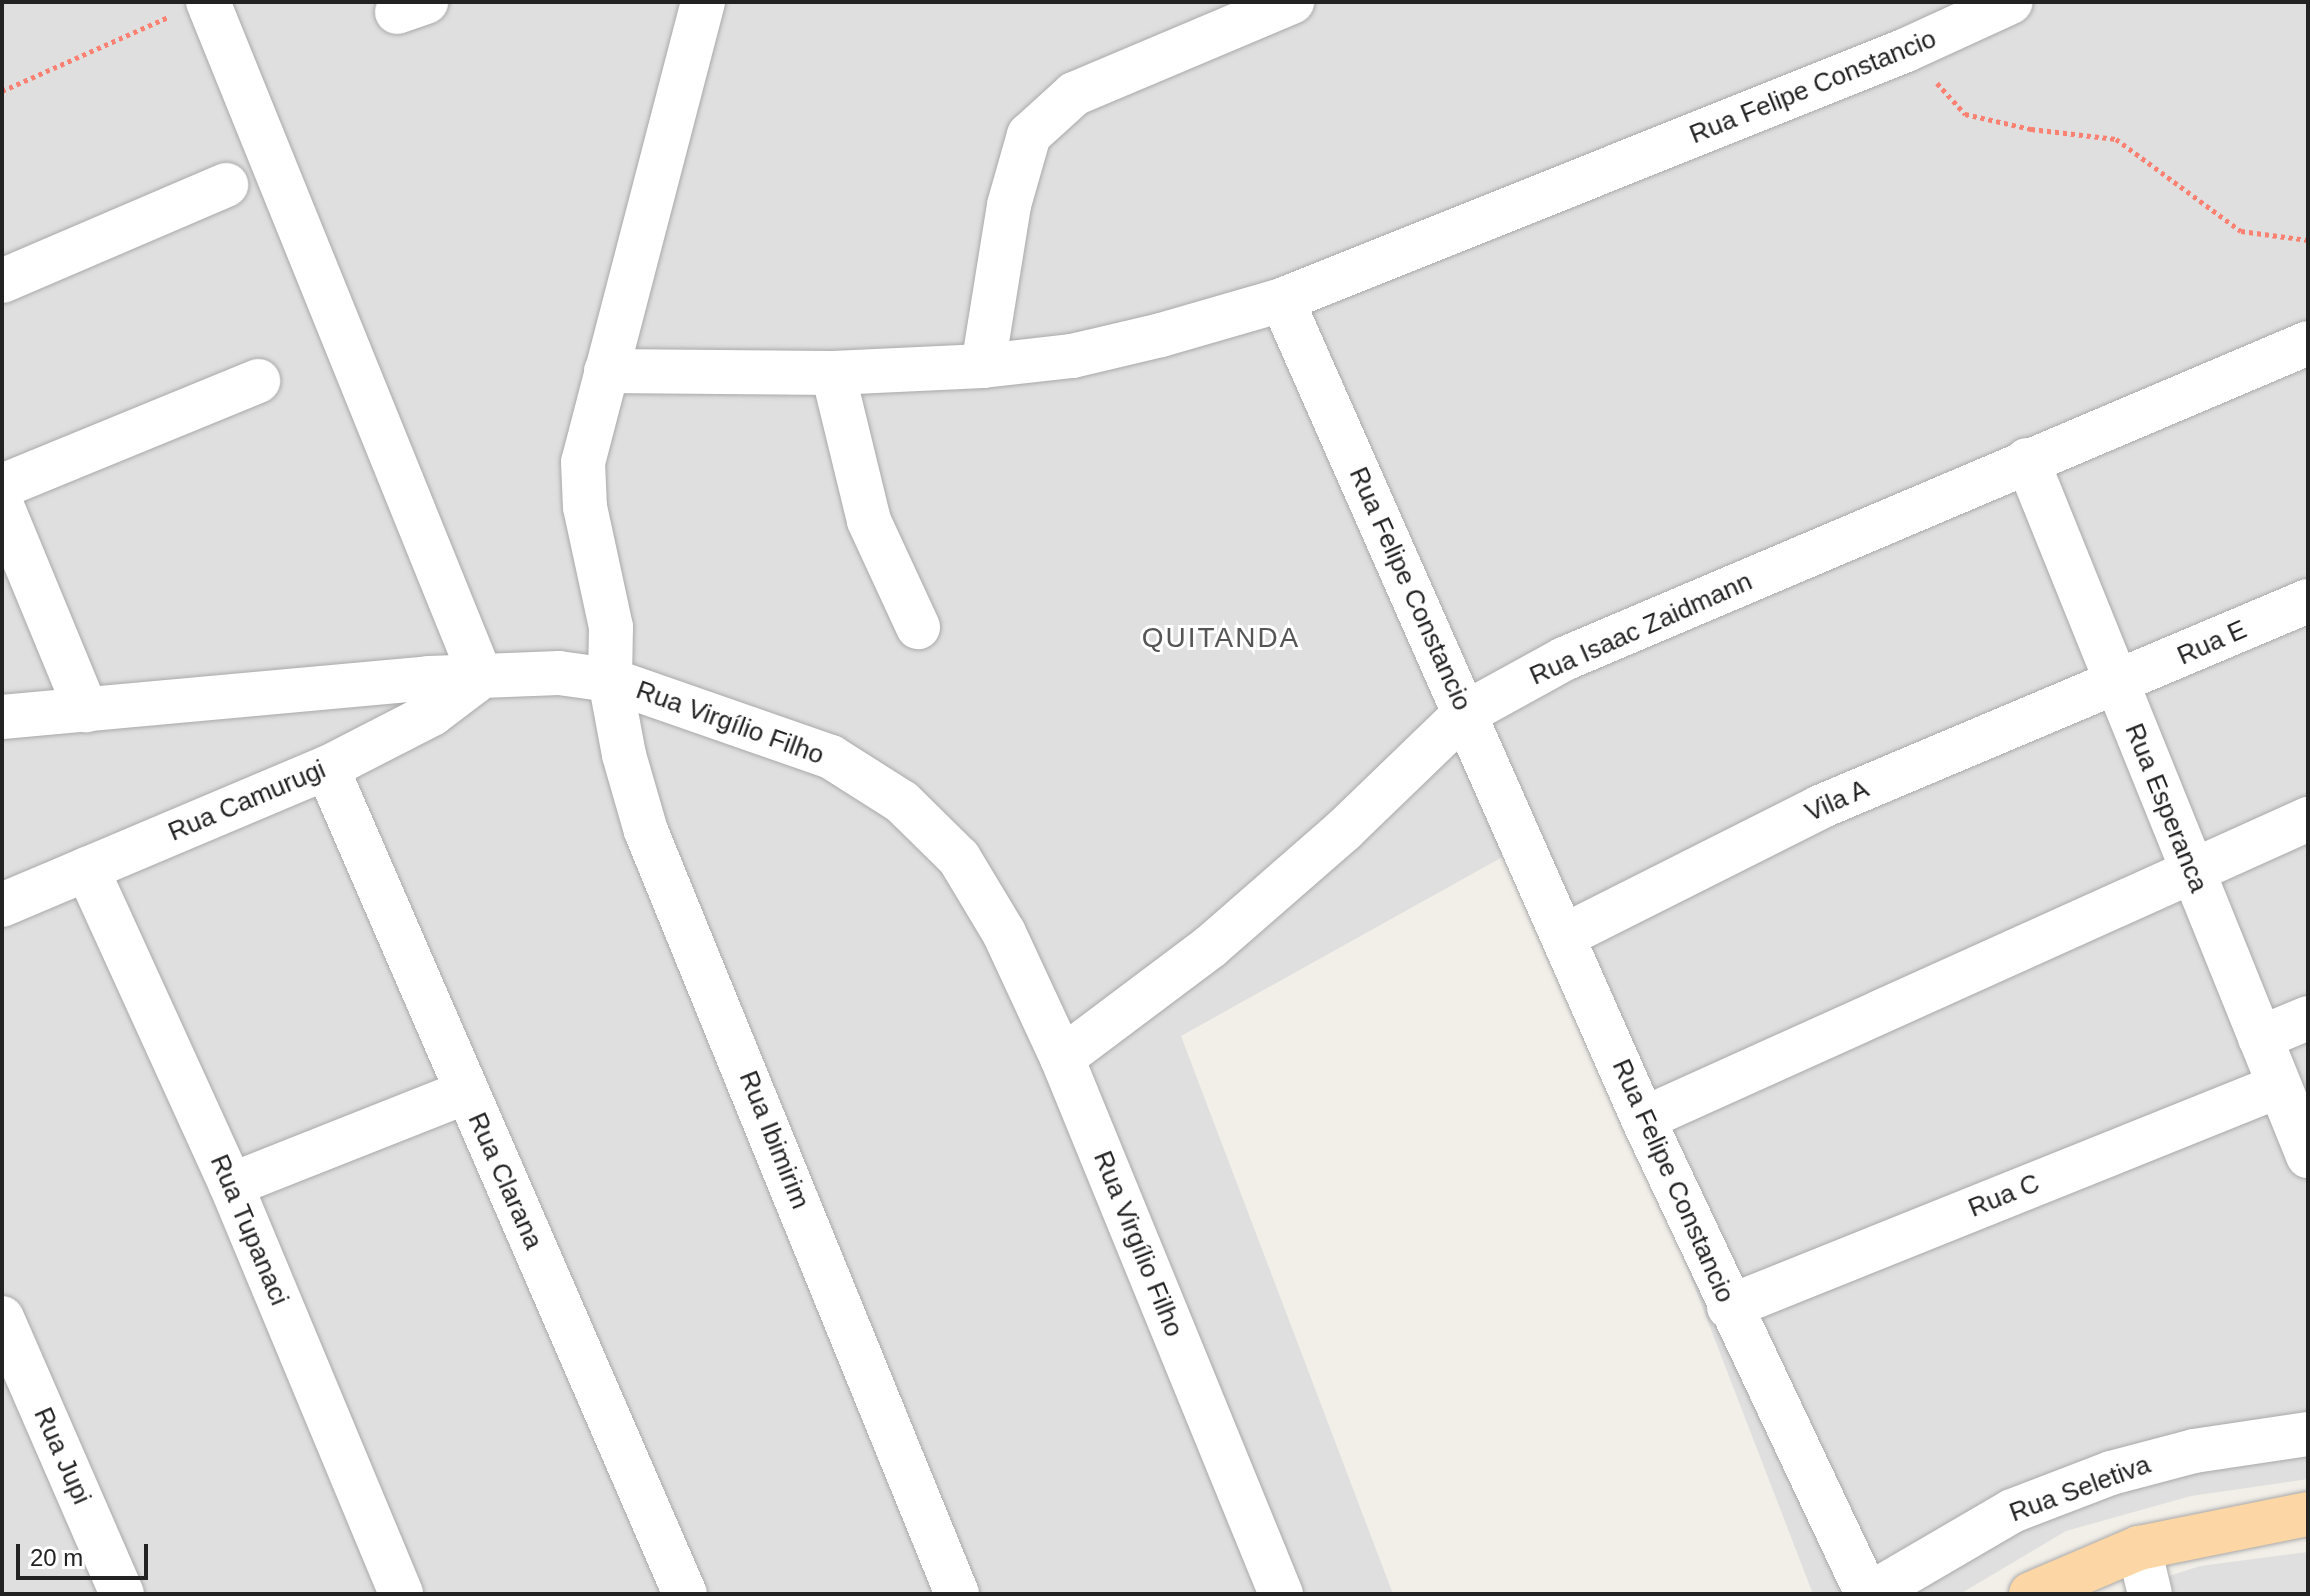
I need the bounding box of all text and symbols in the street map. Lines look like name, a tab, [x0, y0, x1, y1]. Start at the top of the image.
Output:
street label: Rua Felipe Constancio	[1685, 23, 1941, 151]
street label: Rua Felipe Constancio	[1342, 463, 1478, 715]
street label: Rua Isaac Zaidmann	[1525, 566, 1757, 692]
street label: Rua E	[2173, 614, 2251, 672]
district label: QUITANDA	[1142, 621, 1300, 655]
street label: Rua Virgílio Filho	[632, 675, 828, 771]
street label: Rua Esperanca	[2118, 719, 2214, 897]
street label: Rua Camurugi	[164, 754, 330, 848]
street label: Vila A	[1800, 773, 1874, 829]
street label: Rua Felipe Constancio	[1605, 1055, 1741, 1307]
street label: Rua Ibimirim	[732, 1067, 816, 1213]
street label: Rua Clarana	[461, 1108, 549, 1254]
street label: Rua Virgílio Filho	[1087, 1147, 1189, 1341]
street label: Rua Tupanaci	[203, 1150, 295, 1310]
street label: Rua C	[1964, 1168, 2044, 1224]
street label: Rua Jupi	[27, 1403, 97, 1509]
street label: Rua Seletiva	[2005, 1449, 2155, 1529]
scale bar	[20, 1528, 152, 1578]
text: 20 m	[30, 1544, 83, 1571]

